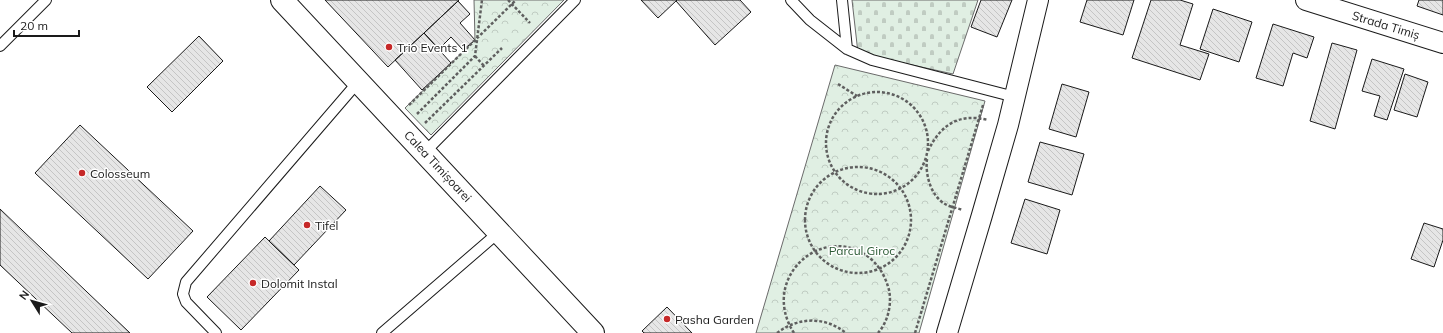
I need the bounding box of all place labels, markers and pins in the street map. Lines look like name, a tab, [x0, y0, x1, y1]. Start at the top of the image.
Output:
place label: Trio Events 1	[397, 40, 468, 55]
marker: Trio Events 1	[384, 42, 394, 52]
place label: Colosseum	[90, 166, 150, 181]
marker: Colosseum	[77, 168, 87, 178]
place label: Tifel	[315, 218, 338, 233]
marker: Tifel	[302, 220, 312, 230]
place label: Dolomit Instal	[261, 276, 338, 291]
marker: Dolomit Instal	[248, 278, 258, 288]
place label: Pasha Garden	[675, 312, 754, 327]
marker: Pasha Garden	[662, 314, 672, 324]

